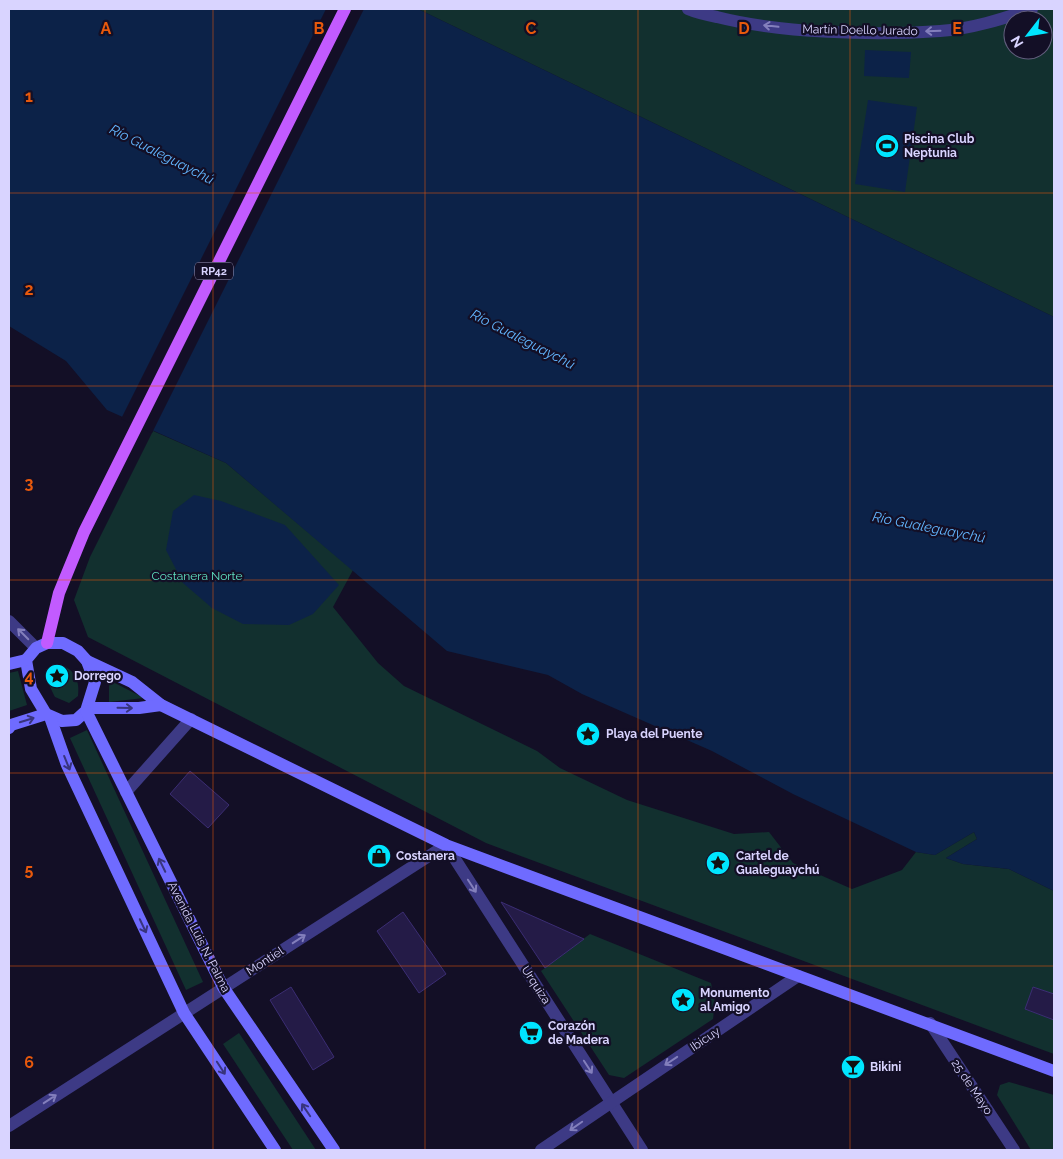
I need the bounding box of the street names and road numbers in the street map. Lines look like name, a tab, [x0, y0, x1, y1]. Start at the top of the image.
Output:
street label: Martín Doello Jurado	[802, 22, 918, 38]
road number: RP42	[195, 262, 233, 280]
street label: Avenida Luis N. Palma	[165, 879, 233, 995]
street label: Montiel	[244, 943, 287, 978]
street label: Urquiza	[519, 963, 553, 1007]
street label: Ibicuy	[687, 1024, 723, 1054]
street label: 25 de Mayo	[948, 1057, 996, 1117]

